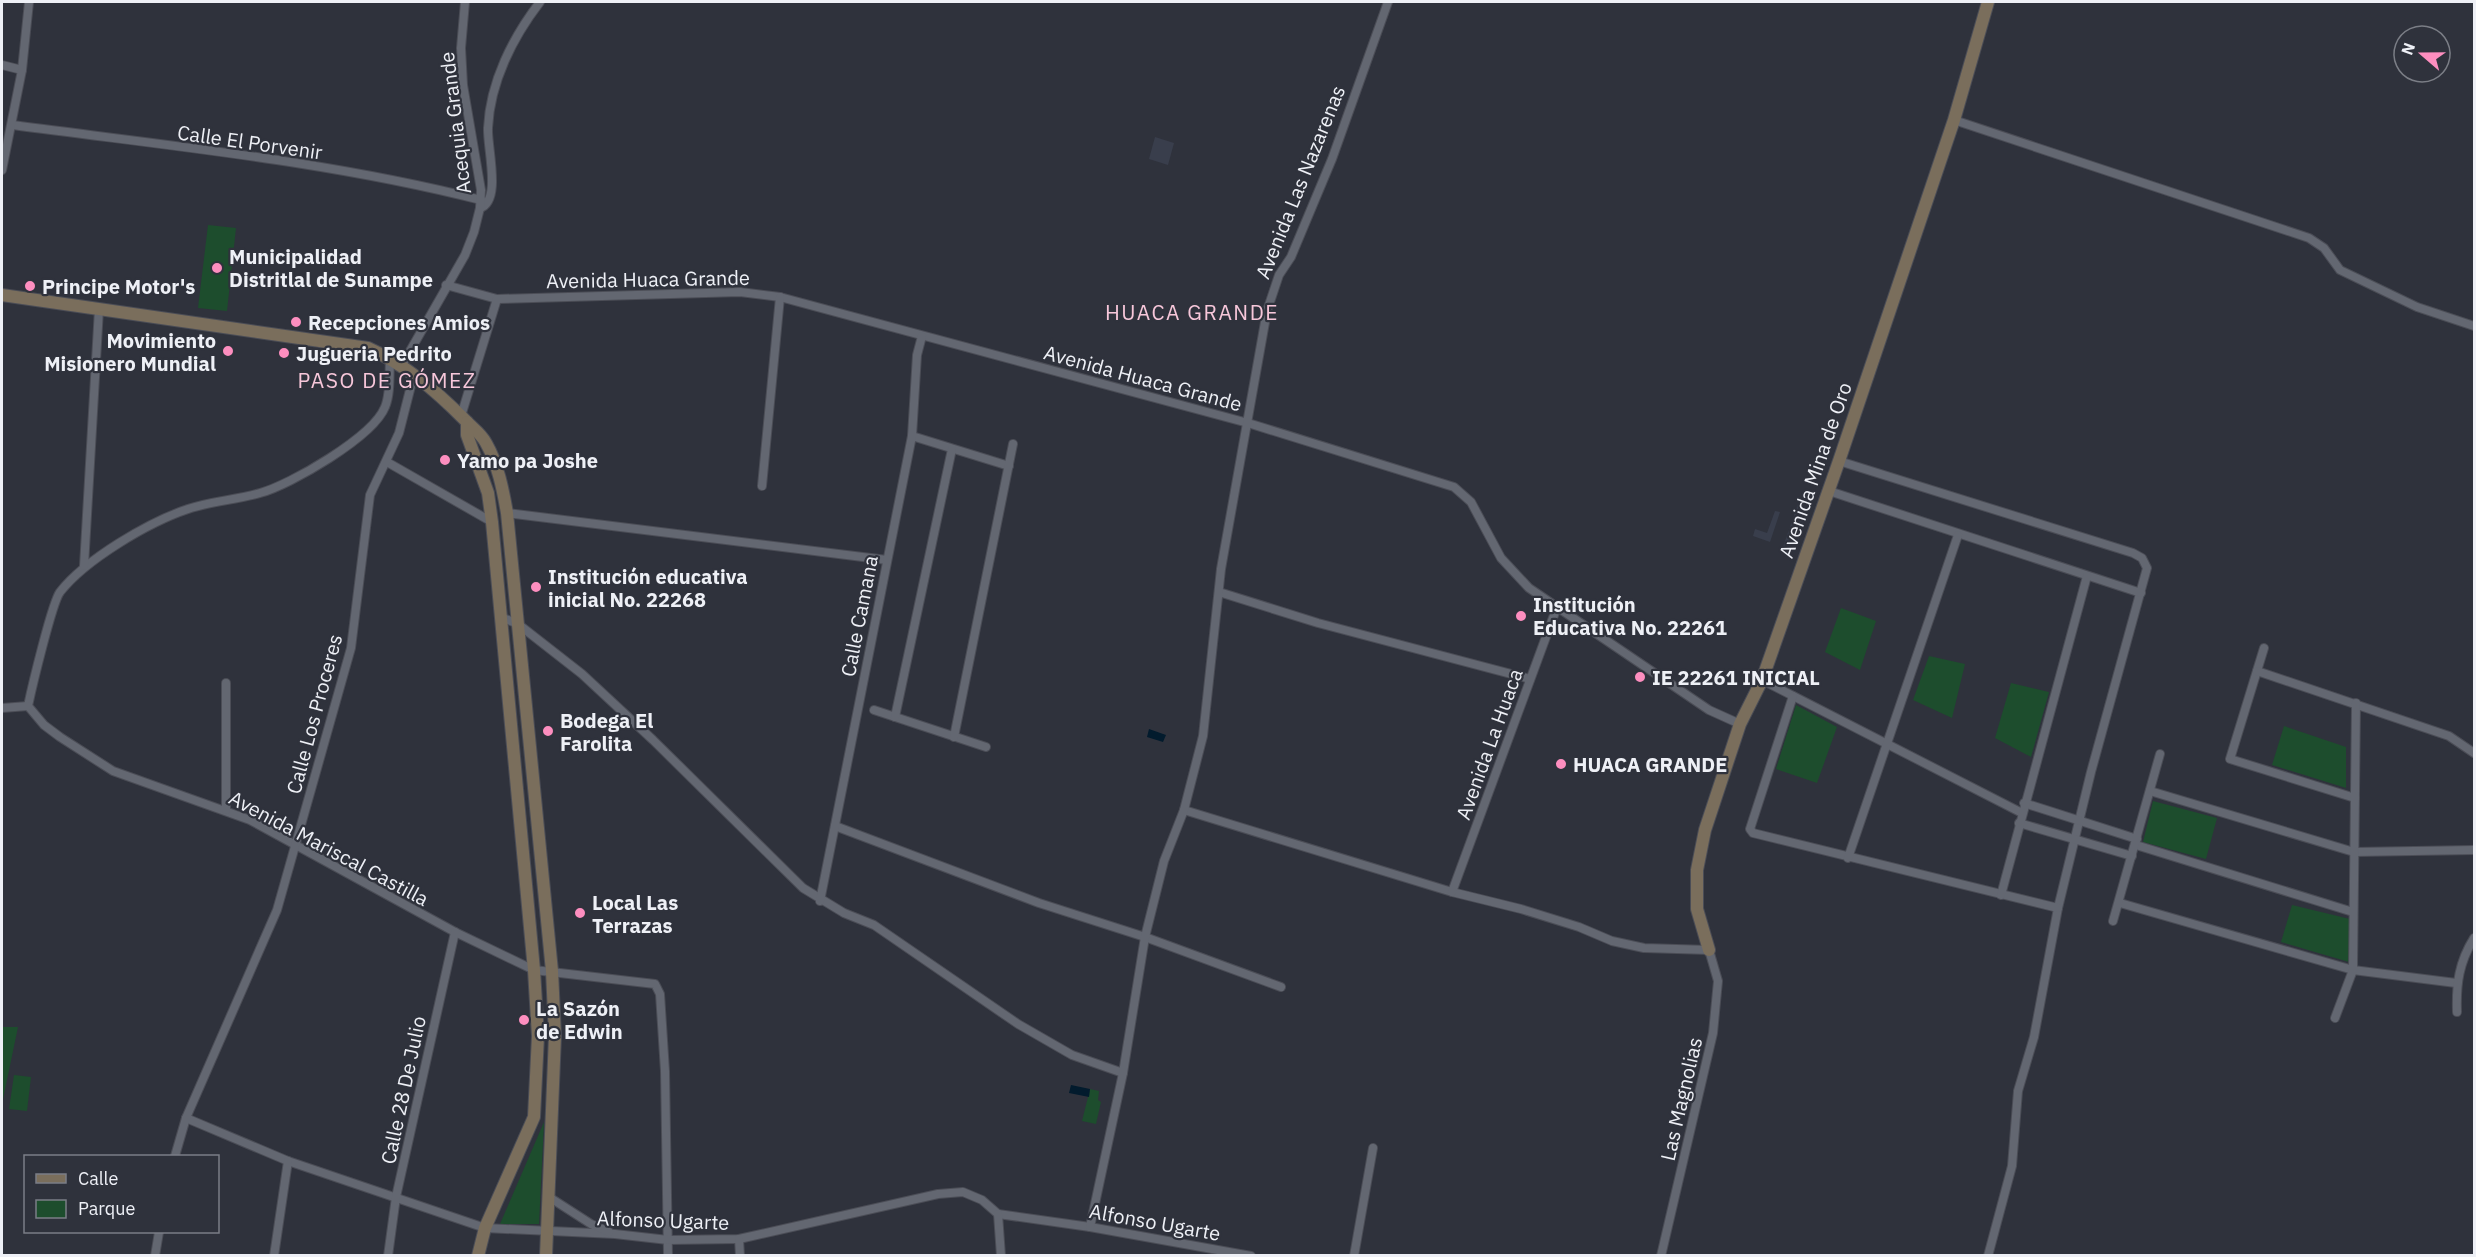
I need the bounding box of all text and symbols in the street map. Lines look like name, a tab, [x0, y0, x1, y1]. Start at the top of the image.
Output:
north arrow	[2392, 24, 2452, 84]
text: N	[2397, 40, 2419, 58]
street label: Acequia Grande	[433, 50, 477, 196]
street label: Avenida Las Nazarenas	[1249, 81, 1351, 283]
street label: Calle El Porvenir	[176, 118, 324, 166]
place label: Municipalidad Distritlal de Sunampe	[229, 243, 433, 293]
marker: Municipalidad Distritlal de Sunampe	[210, 261, 224, 275]
street label: Avenida Huaca Grande	[546, 264, 750, 294]
place label: Principe Motor's	[42, 273, 195, 300]
marker: Principe Motor's	[23, 279, 37, 293]
district label: HUACA GRANDE	[1105, 298, 1279, 326]
place label: Recepciones Amios	[308, 309, 490, 336]
marker: Recepciones Amios	[289, 315, 303, 329]
place label: Movimiento Misionero Mundial	[44, 327, 216, 377]
street label: Avenida Huaca Grande	[1041, 339, 1245, 417]
place label: Jugueria Pedrito	[296, 340, 452, 367]
marker: Movimiento Misionero Mundial	[221, 344, 235, 358]
marker: Jugueria Pedrito	[277, 346, 291, 360]
district label: PASO DE GÓMEZ	[298, 366, 477, 394]
street label: Avenida Mina de Oro	[1772, 378, 1858, 562]
place label: Yamo pa Joshe	[457, 447, 598, 474]
marker: Yamo pa Joshe	[438, 453, 452, 467]
street label: Calle Camana	[834, 553, 884, 679]
place label: Institución educativa inicial No. 22268	[548, 563, 748, 613]
marker: Institución educativa inicial No. 22268	[529, 580, 543, 594]
place label: Institución Educativa No. 22261	[1533, 591, 1727, 641]
marker: Institución Educativa No. 22261	[1514, 609, 1528, 623]
street label: Calle Los Proceres	[280, 631, 348, 797]
street label: Avenida La Huaca	[1449, 664, 1529, 823]
place label: IE 22261 INICIAL	[1652, 664, 1820, 691]
marker: IE 22261 INICIAL	[1633, 670, 1647, 684]
place label: Bodega El Farolita	[560, 707, 653, 757]
marker: Bodega El Farolita	[541, 724, 555, 738]
place label: HUACA GRANDE	[1573, 751, 1727, 778]
marker: HUACA GRANDE	[1554, 757, 1568, 771]
street label: Avenida Mariscal Castilla	[224, 784, 434, 912]
place label: Local Las Terrazas	[592, 889, 678, 939]
marker: Local Las Terrazas	[573, 906, 587, 920]
place label: La Sazón de Edwin	[536, 995, 623, 1045]
marker: La Sazón de Edwin	[517, 1013, 531, 1027]
street label: Calle 28 De Julio	[374, 1014, 432, 1166]
street label: Las Magnolias	[1654, 1035, 1708, 1163]
legend	[24, 1155, 219, 1233]
text: Calle	[78, 1167, 118, 1190]
text: Parque	[78, 1197, 136, 1220]
street label: Alfonso Ugarte	[1087, 1197, 1223, 1247]
street label: Alfonso Ugarte	[596, 1204, 730, 1236]

